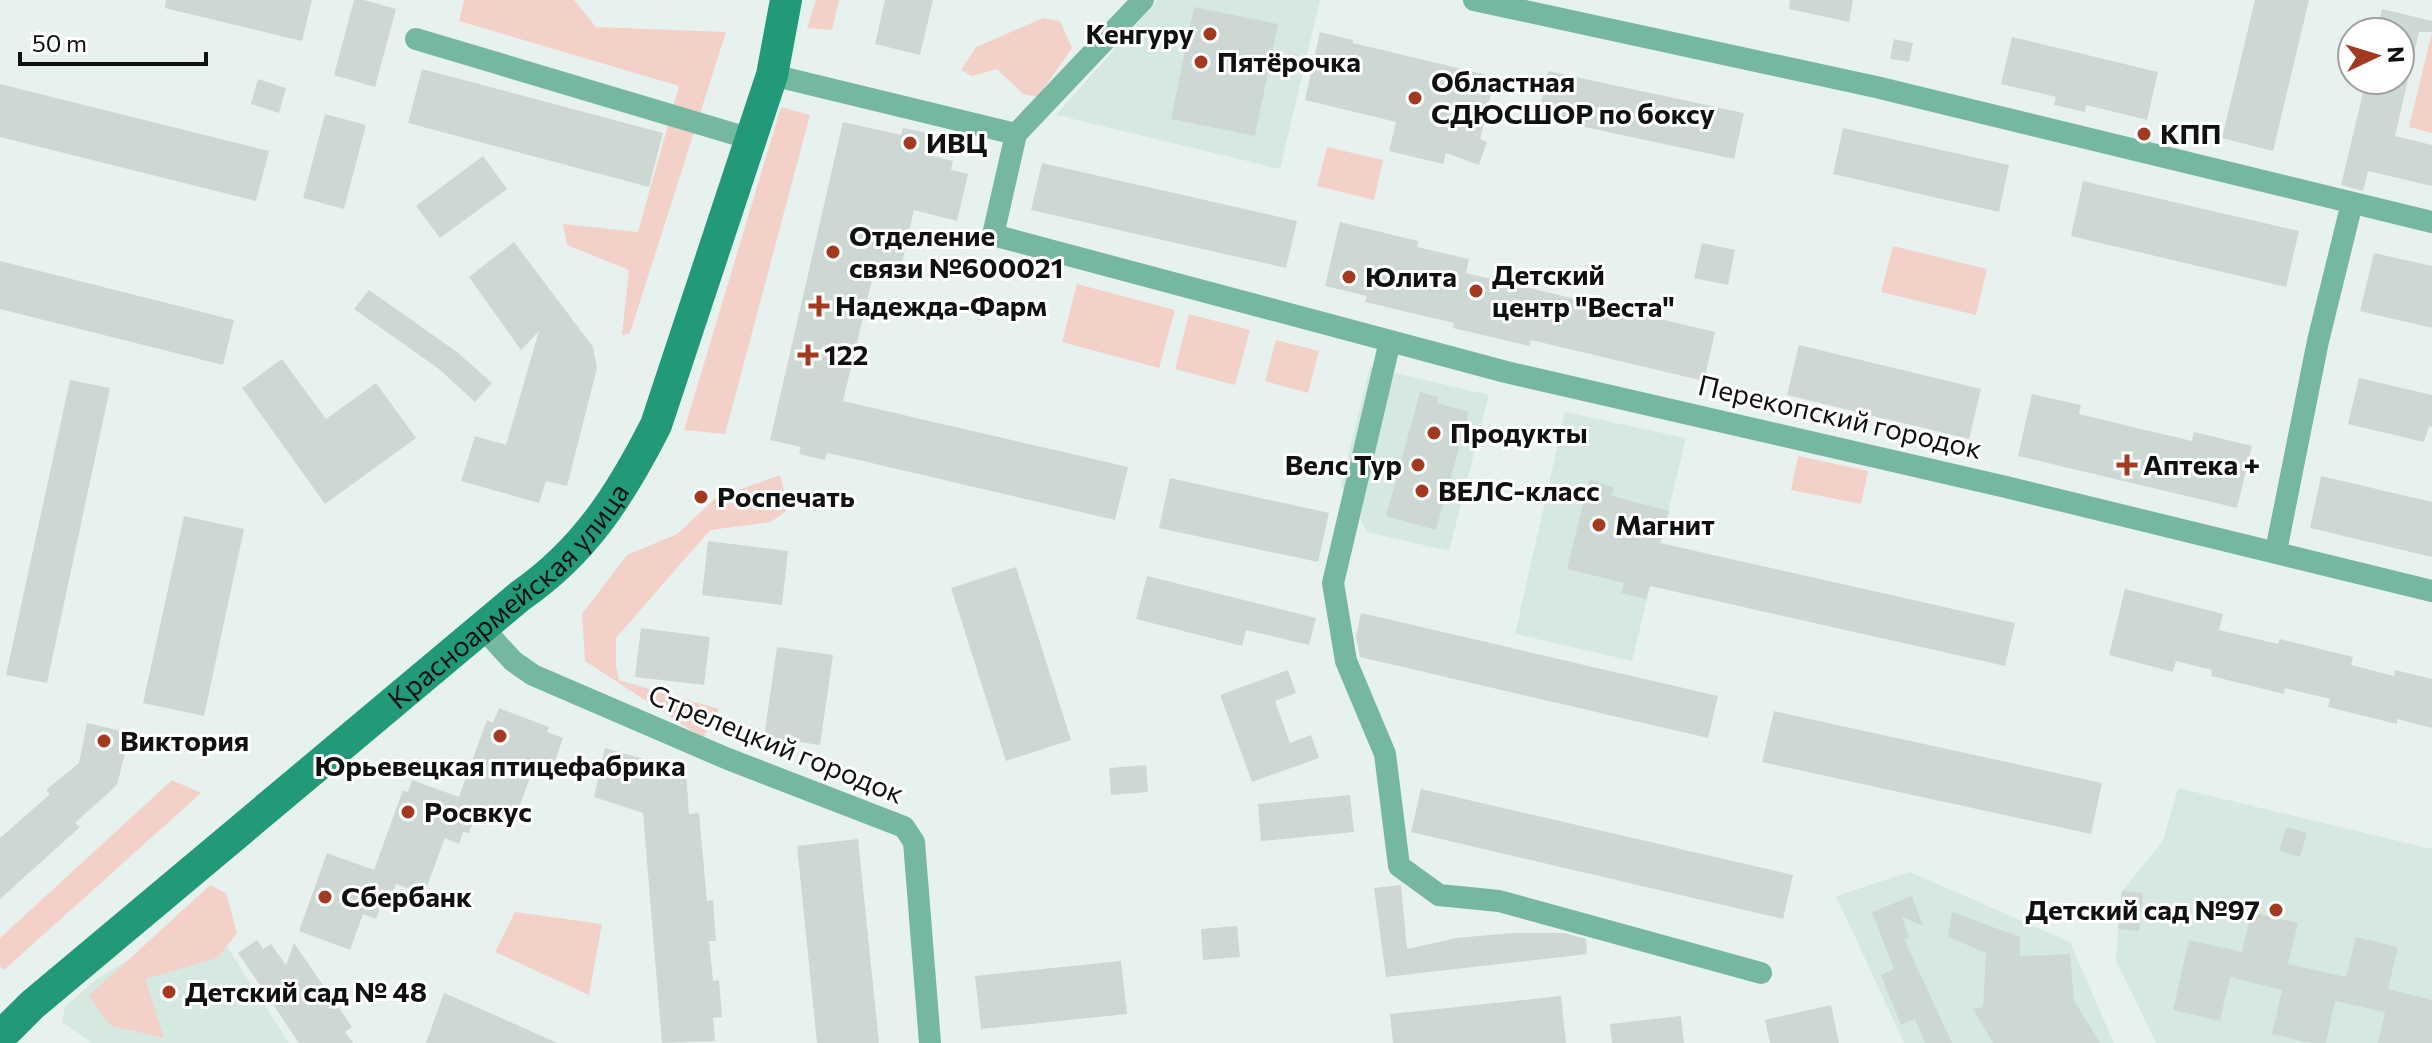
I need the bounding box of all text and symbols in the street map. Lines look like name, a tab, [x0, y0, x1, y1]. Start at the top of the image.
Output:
scale bar	[20, 16, 206, 66]
place label: Кенгуру	[1086, 16, 1194, 50]
north arrow	[2336, 16, 2416, 96]
marker: Кенгуру	[1201, 25, 1219, 43]
text: 50 m	[32, 28, 87, 57]
place label: Пятёрочка	[1217, 44, 1361, 78]
text: N	[2382, 45, 2410, 64]
marker: Пятёрочка	[1192, 53, 1210, 71]
place label: Областная СДЮСШОР по боксу	[1431, 64, 1715, 130]
marker: Областная СДЮСШОР по боксу	[1406, 89, 1424, 107]
place label: КПП	[2160, 116, 2221, 150]
place label: ИВЦ	[926, 125, 988, 159]
marker: КПП	[2135, 125, 2153, 143]
marker: ИВЦ	[901, 134, 919, 152]
place label: Отделение связи №600021	[849, 218, 1063, 284]
marker: Отделение связи №600021	[824, 243, 842, 261]
place label: Детский центр "Веста"	[1492, 257, 1675, 323]
place label: Юлита	[1365, 259, 1457, 293]
marker: Юлита	[1340, 268, 1358, 286]
marker: Детский центр "Веста"	[1467, 282, 1485, 300]
place label: Надежда-Фарм	[835, 288, 1047, 322]
marker: Надежда-Фарм	[810, 297, 828, 315]
place label: 122	[824, 337, 869, 371]
marker: 122	[799, 346, 817, 364]
street label: Перекопский городок	[1695, 367, 1985, 465]
place label: Продукты	[1450, 415, 1588, 449]
marker: Продукты	[1425, 424, 1443, 442]
place label: Велс Тур	[1285, 447, 1402, 481]
place label: Аптека +	[2143, 447, 2260, 481]
marker: Велс Тур	[1409, 456, 1427, 474]
marker: Аптека +	[2118, 456, 2136, 474]
place label: ВЕЛС-класс	[1438, 473, 1600, 507]
street label: Красноармейская улица	[380, 476, 636, 716]
place label: Роспечать	[717, 479, 855, 513]
marker: ВЕЛС-класс	[1413, 482, 1431, 500]
marker: Роспечать	[692, 488, 710, 506]
place label: Магнит	[1615, 507, 1715, 541]
marker: Магнит	[1590, 516, 1608, 534]
street label: Стрелецкий городок	[644, 676, 909, 810]
place label: Виктория	[120, 723, 249, 757]
marker: Юрьевецкая птицефабрика	[491, 727, 509, 745]
marker: Виктория	[95, 732, 113, 750]
place label: Юрьевецкая птицефабрика	[314, 748, 686, 782]
place label: Росвкус	[424, 794, 532, 828]
marker: Росвкус	[399, 803, 417, 821]
place label: Сбербанк	[341, 879, 472, 913]
marker: Сбербанк	[316, 888, 334, 906]
place label: Детский сад №97	[2025, 892, 2260, 926]
marker: Детский сад №97	[2267, 901, 2285, 919]
place label: Детский сад № 48	[185, 974, 427, 1008]
marker: Детский сад № 48	[160, 983, 178, 1001]

